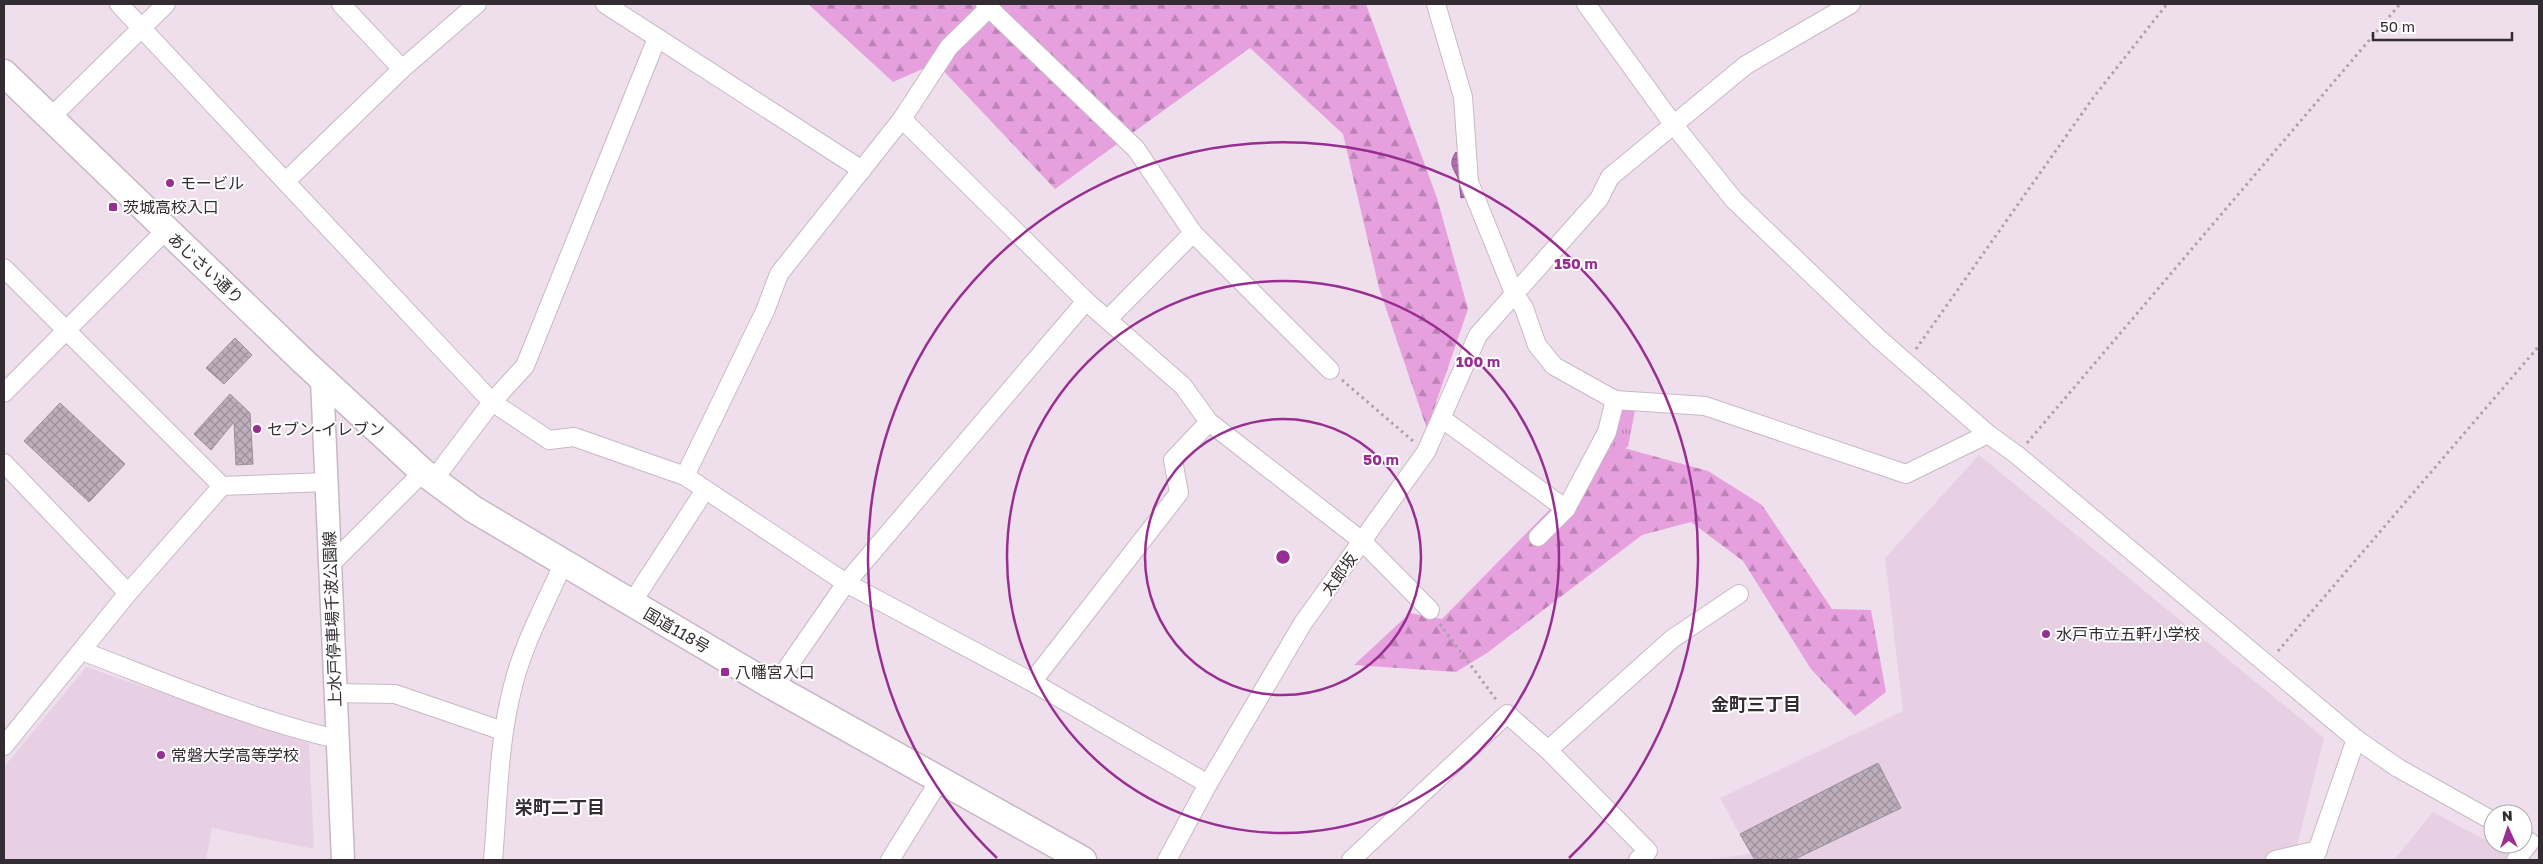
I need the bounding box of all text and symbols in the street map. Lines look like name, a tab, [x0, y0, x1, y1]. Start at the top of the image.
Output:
scale bar	[2373, 10, 2512, 42]
text: 50 m	[2380, 17, 2415, 35]
place label: モービル	[180, 173, 244, 193]
marker: モービル	[164, 177, 176, 189]
place label: 茨城高校入口	[123, 197, 219, 217]
marker: 茨城高校入口	[107, 201, 119, 213]
street label: あじさい通り	[164, 228, 248, 308]
text: 150 m	[1554, 254, 1598, 272]
text: 100 m	[1456, 352, 1500, 370]
place label: セブン-イレブン	[267, 419, 385, 439]
marker: セブン-イレブン	[251, 423, 263, 435]
text: 50 m	[1363, 450, 1399, 468]
street label: 上水戸停車場千波公園線	[319, 531, 345, 707]
centre of rings	[1274, 548, 1292, 566]
street label: 太郎坂	[1317, 549, 1361, 599]
street label: 国道118号	[640, 603, 714, 657]
place label: 水戸市立五軒小学校	[2056, 624, 2200, 644]
marker: 水戸市立五軒小学校	[2040, 628, 2052, 640]
place label: 八幡宮入口	[735, 662, 815, 682]
marker: 八幡宮入口	[719, 666, 731, 678]
district label: 金町三丁目	[1711, 693, 1801, 715]
place label: 常磐大学高等学校	[171, 745, 299, 765]
marker: 常磐大学高等学校	[155, 749, 167, 761]
district label: 栄町二丁目	[515, 796, 605, 818]
north arrow	[2483, 804, 2533, 854]
text: N	[2502, 807, 2513, 824]

